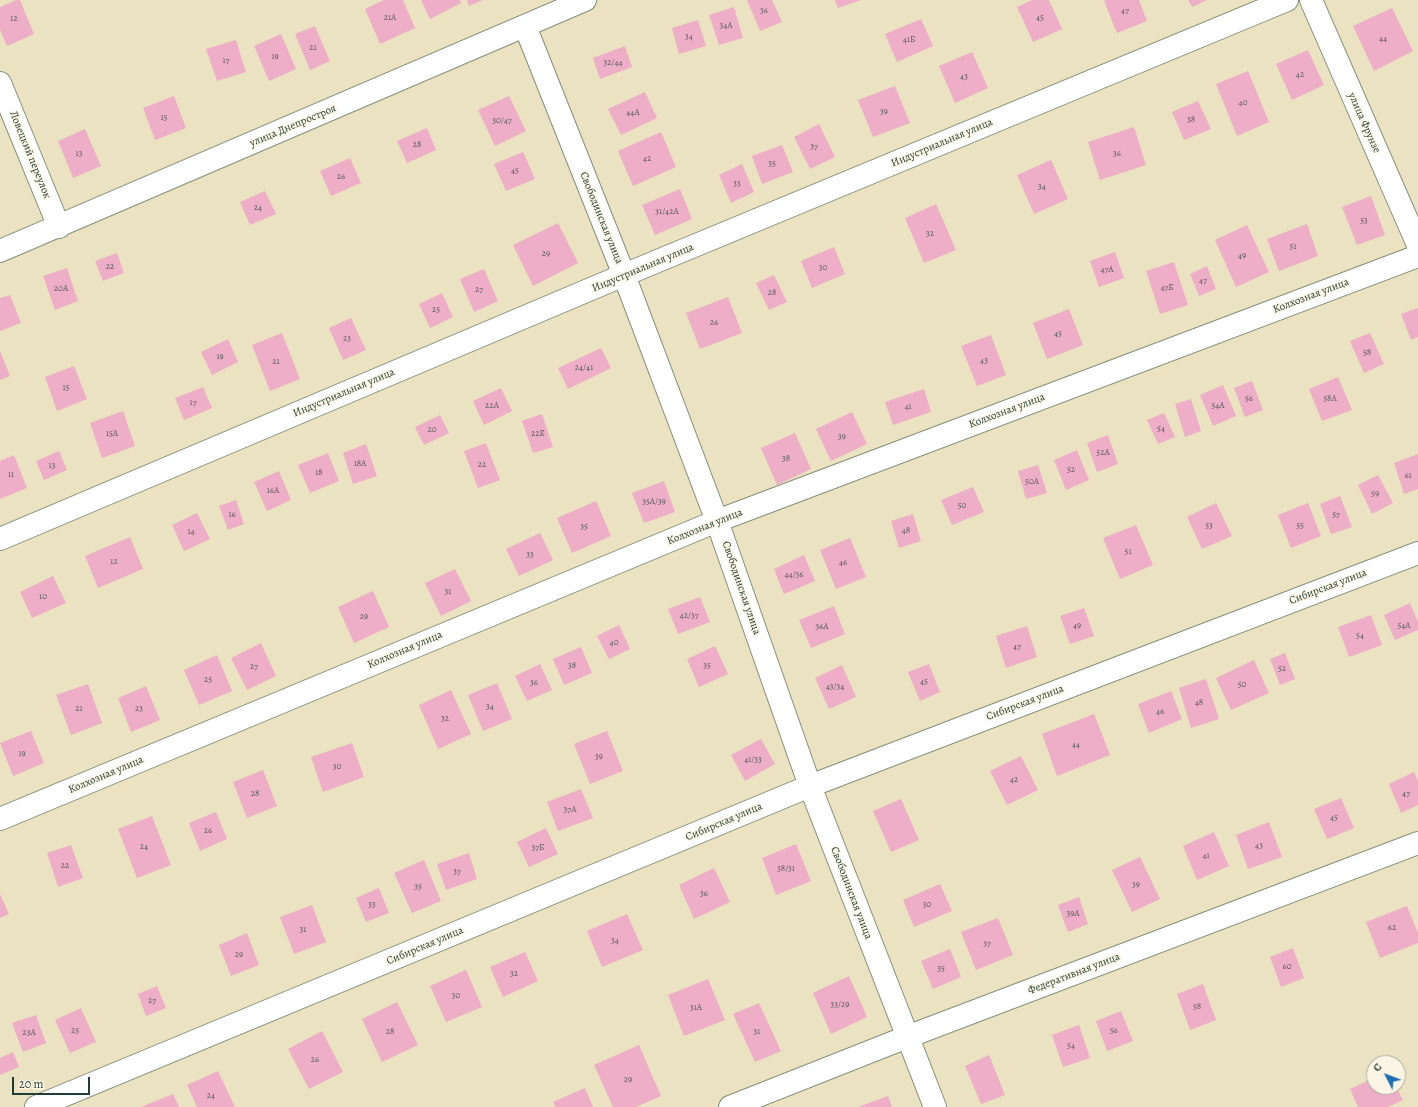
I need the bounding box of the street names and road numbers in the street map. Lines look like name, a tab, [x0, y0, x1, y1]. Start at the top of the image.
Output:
street label: улица Фрунзе	[1345, 91, 1383, 155]
street label: улица Днепростроя	[248, 102, 338, 150]
street label: Ловецкий переулок	[6, 109, 54, 201]
street label: Индустриальная улица	[889, 116, 995, 170]
street label: Свободинская улица	[577, 170, 625, 266]
street label: Индустриальная улица	[590, 241, 696, 295]
street label: Колхозная улица	[1271, 275, 1351, 317]
street label: Индустриальная улица	[291, 366, 397, 420]
street label: Колхозная улица	[967, 390, 1047, 432]
street label: Колхозная улица	[665, 506, 745, 548]
street label: Свободинская улица	[719, 540, 763, 636]
street label: Сибирская улица	[1287, 566, 1369, 608]
street label: Колхозная улица	[365, 628, 445, 672]
street label: Сибирская улица	[984, 682, 1066, 724]
street label: Колхозная улица	[66, 753, 146, 797]
street label: Сибирская улица	[684, 800, 764, 844]
street label: Свободинская улица	[827, 845, 875, 941]
street label: Сибирская улица	[385, 924, 465, 968]
street label: Федеративная улица	[1026, 950, 1122, 998]

